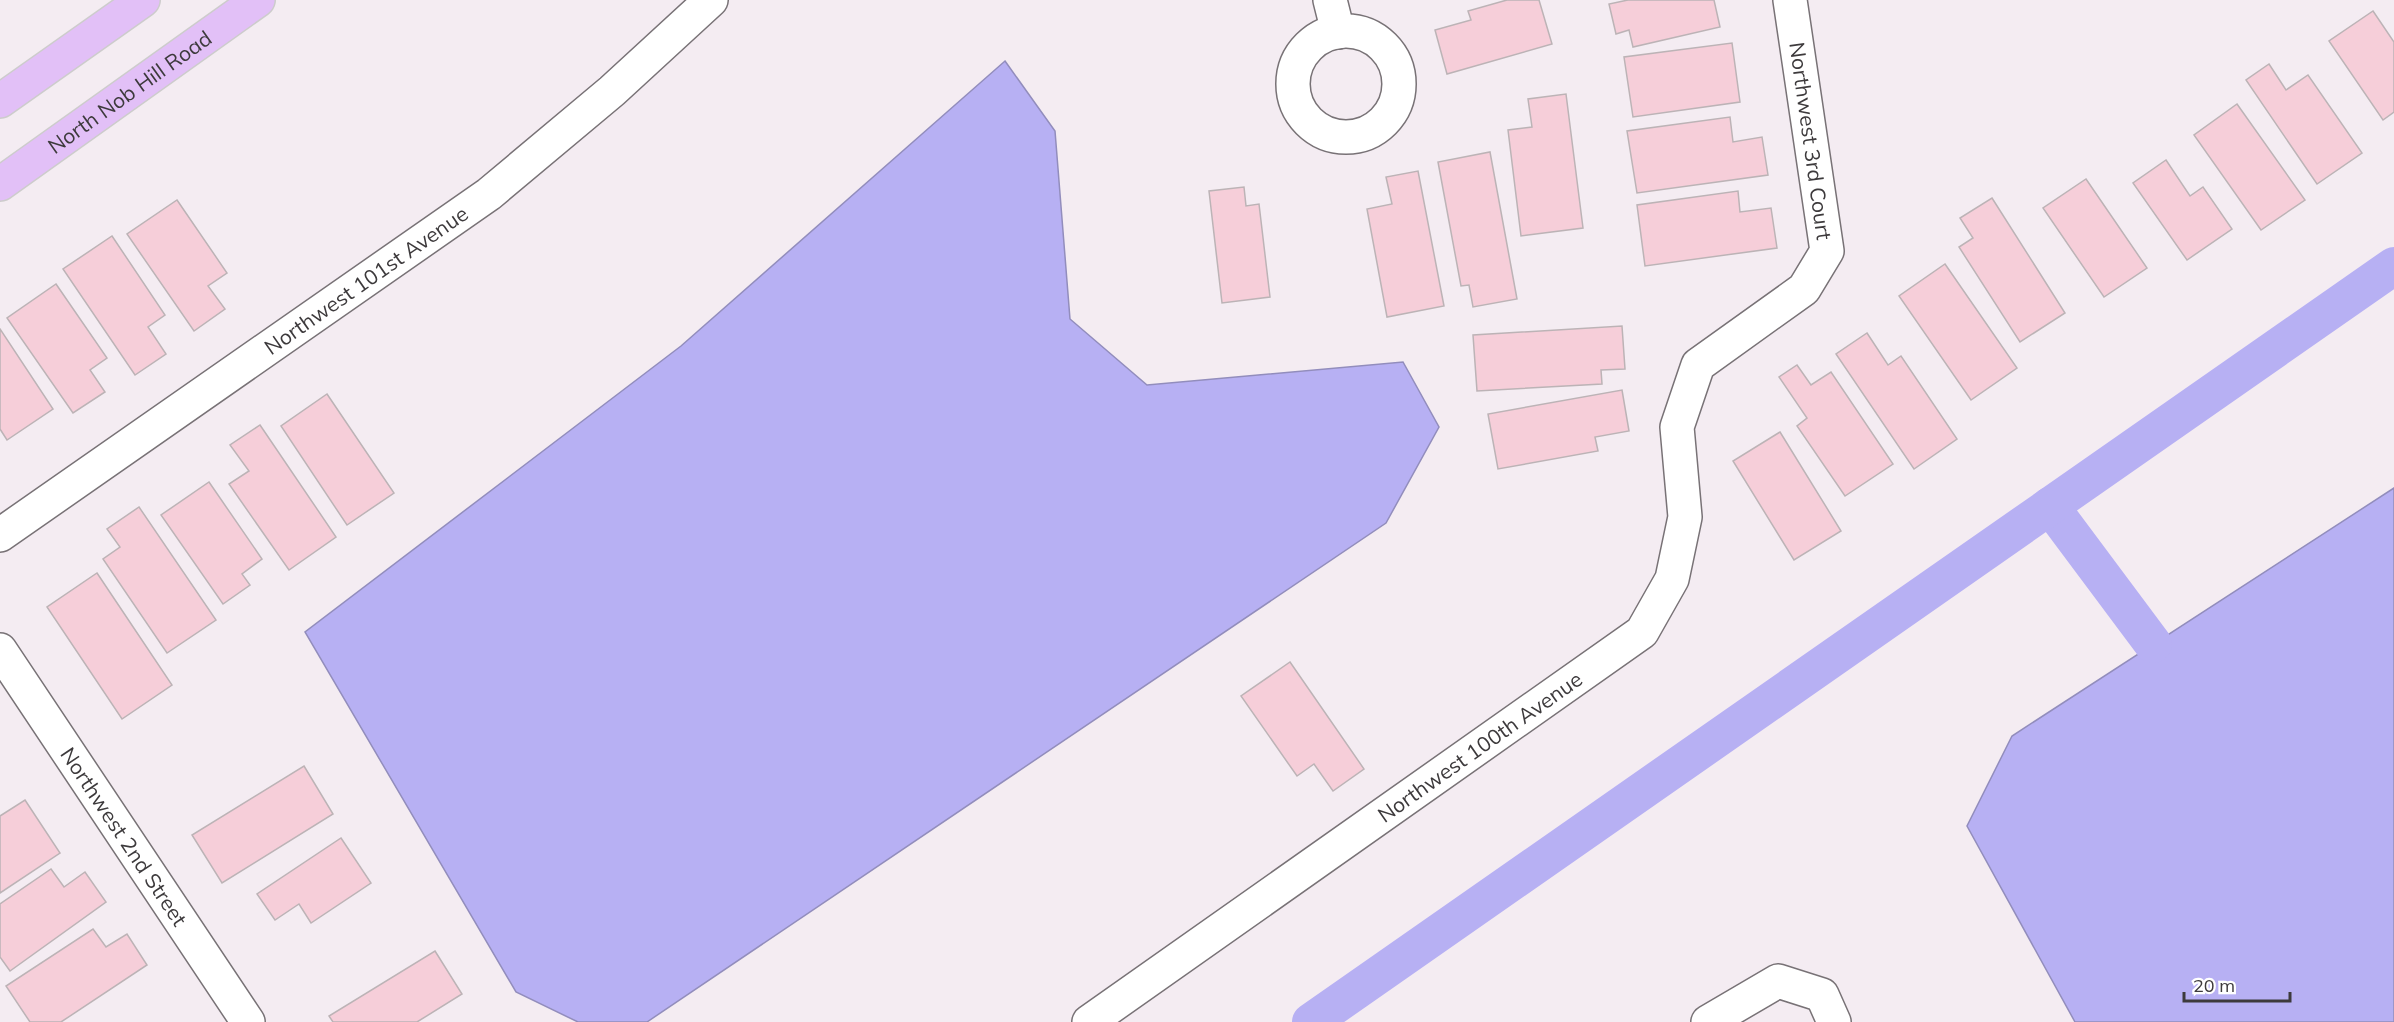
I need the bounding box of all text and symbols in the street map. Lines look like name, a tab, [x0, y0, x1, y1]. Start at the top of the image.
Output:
street label: North Nob Hill Road	[43, 25, 216, 159]
street label: Northwest 3rd Court	[1784, 40, 1838, 242]
street label: Northwest 101st Avenue	[259, 200, 473, 360]
street label: Northwest 100th Avenue	[1372, 665, 1587, 828]
street label: Northwest 2nd Street	[55, 742, 193, 931]
scale bar	[2184, 965, 2290, 1003]
text: 20 m	[2193, 974, 2235, 997]

